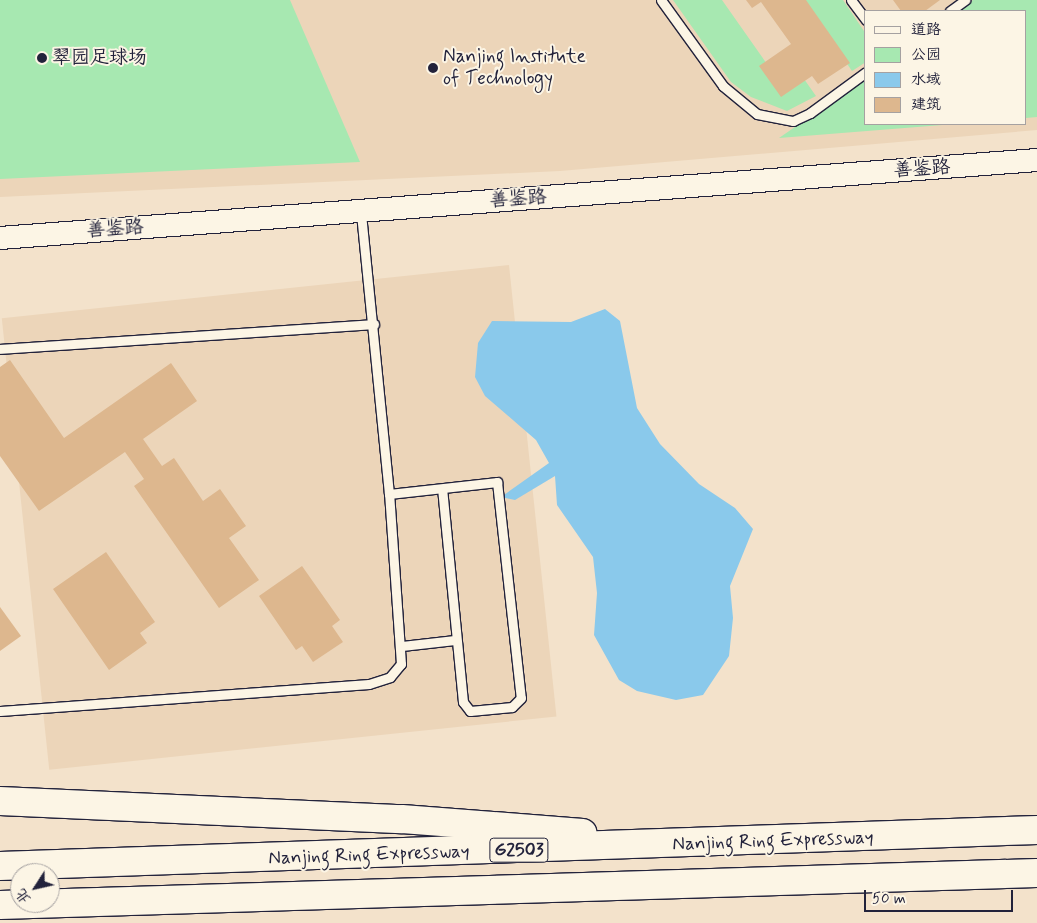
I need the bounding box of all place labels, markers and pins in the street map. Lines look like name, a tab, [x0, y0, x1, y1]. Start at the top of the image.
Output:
place label: Nanjing Institute of Technology	[443, 46, 585, 90]
place label: 翠园足球场	[52, 47, 147, 69]
marker: 翠园足球场	[36, 52, 48, 64]
marker: Nanjing Institute of Technology	[427, 62, 439, 74]

